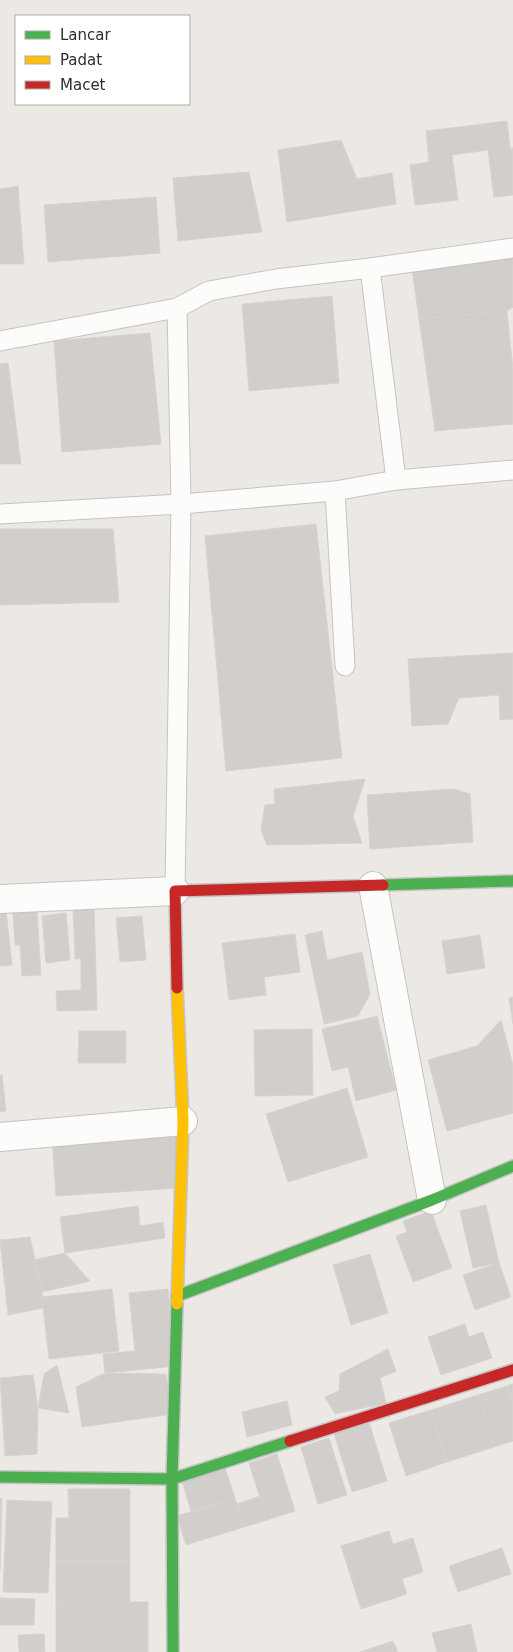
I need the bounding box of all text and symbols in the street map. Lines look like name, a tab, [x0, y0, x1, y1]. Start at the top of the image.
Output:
legend	[15, 15, 190, 105]
text: Lancar	[60, 26, 111, 44]
text: Padat	[60, 51, 102, 69]
text: Macet	[60, 76, 106, 94]

